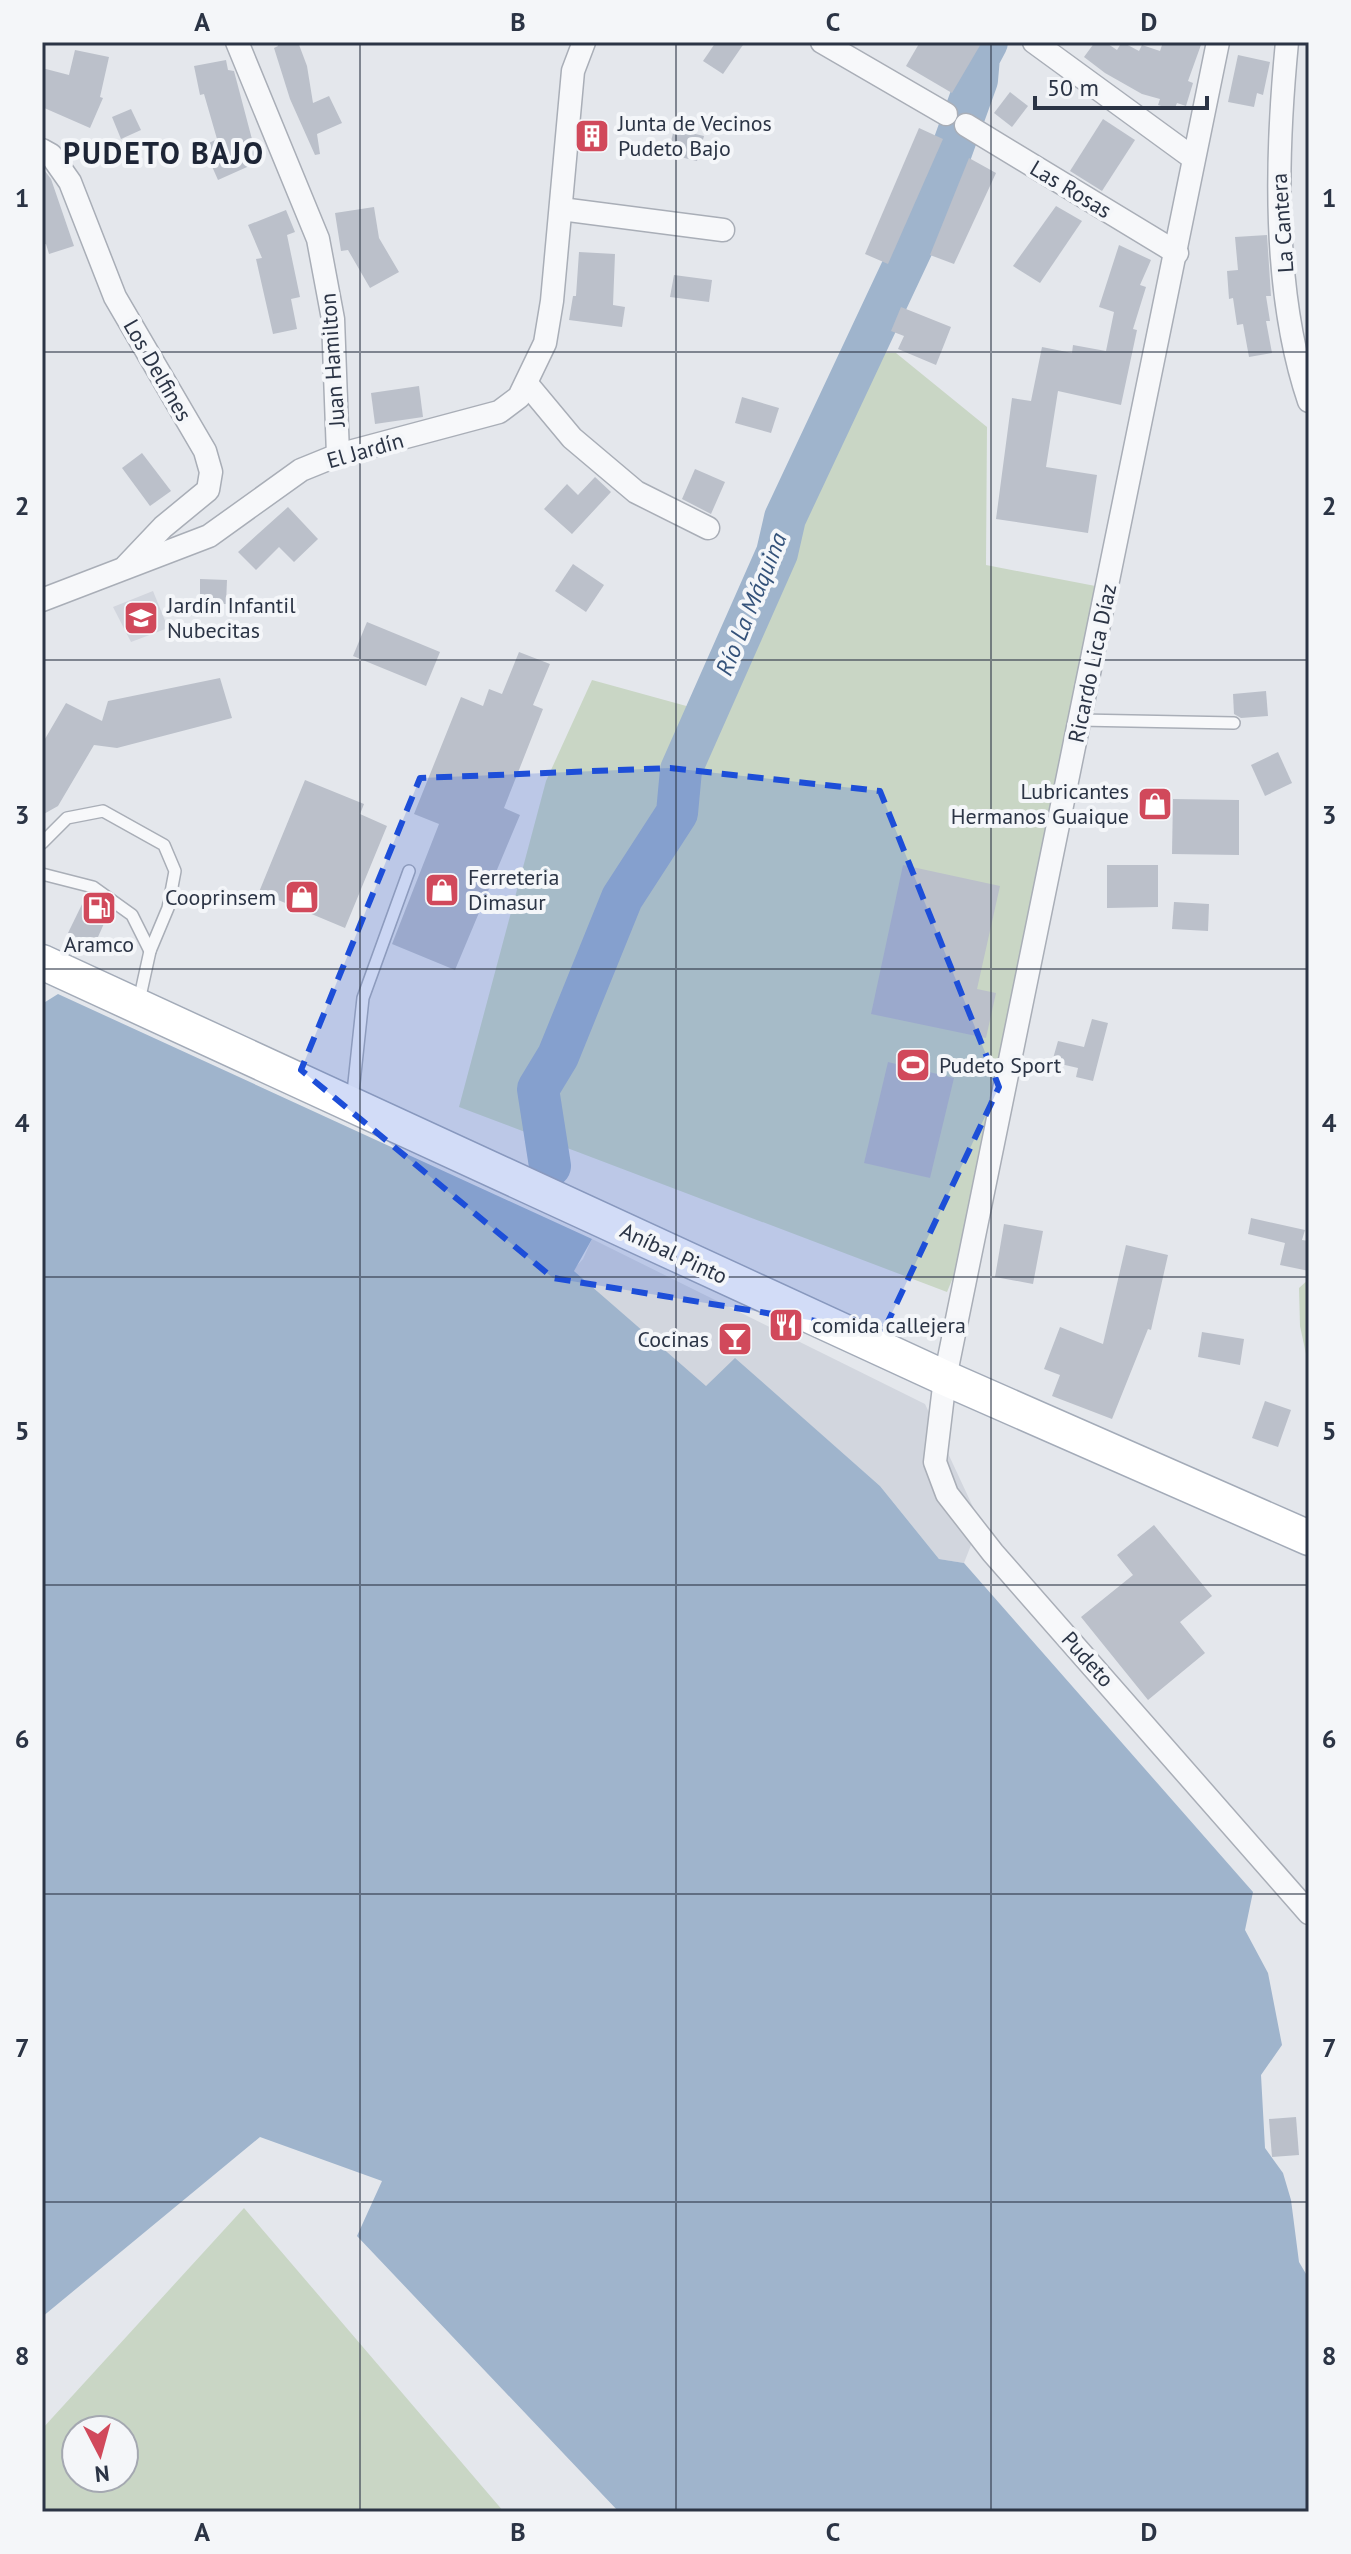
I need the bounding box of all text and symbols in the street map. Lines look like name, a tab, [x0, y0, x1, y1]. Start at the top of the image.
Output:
text: A	[194, 5, 210, 38]
text: B	[510, 5, 526, 38]
text: C	[826, 5, 840, 38]
text: D	[1141, 5, 1157, 38]
scale bar	[1035, 60, 1207, 110]
text: 50 m	[1047, 72, 1099, 103]
place label: Junta de Vecinos Pudeto Bajo	[617, 109, 772, 162]
building icon: Junta de Vecinos Pudeto Bajo	[573, 117, 611, 155]
district label: PUDETO BAJO	[63, 133, 265, 172]
street label: Las Rosas	[1025, 154, 1117, 224]
street label: La Cantera	[1265, 172, 1299, 274]
text: 1	[15, 181, 29, 214]
text: 1	[1322, 181, 1336, 214]
street label: Juan Hamilton	[313, 292, 351, 429]
street label: Los Delfines	[118, 314, 198, 426]
street label: El Jardín	[323, 426, 407, 474]
text: 2	[15, 489, 29, 522]
text: 2	[1322, 489, 1336, 522]
water label: Río La Máquina	[708, 528, 794, 680]
street label: Ricardo Lica Díaz	[1061, 581, 1123, 745]
place label: Jardín Infantil Nubecitas	[166, 591, 296, 644]
school or university icon: Jardín Infantil Nubecitas	[122, 599, 160, 637]
place label: Lubricantes Hermanos Guaique	[951, 777, 1129, 830]
shop icon: Lubricantes Hermanos Guaique	[1136, 785, 1174, 823]
text: 3	[15, 798, 29, 831]
text: 3	[1322, 798, 1336, 831]
place label: Ferreteria Dimasur	[468, 863, 559, 916]
shop icon: Ferreteria Dimasur	[423, 871, 461, 909]
shop icon: Cooprinsem	[283, 878, 321, 916]
place label: Cooprinsem	[165, 883, 276, 911]
fuel station icon: Aramco	[80, 889, 118, 927]
place label: Aramco	[64, 930, 134, 958]
sports icon: Pudeto Sport	[894, 1046, 932, 1084]
place label: Pudeto Sport	[939, 1051, 1062, 1079]
text: 4	[15, 1106, 30, 1139]
text: 4	[1322, 1106, 1337, 1139]
street label: Aníbal Pinto	[616, 1216, 732, 1290]
restaurant icon: comida callejera	[767, 1306, 805, 1344]
place label: comida callejera	[812, 1311, 966, 1339]
bar icon: Cocinas	[716, 1320, 754, 1358]
place label: Cocinas	[637, 1325, 709, 1353]
text: 5	[15, 1414, 29, 1447]
text: 5	[1322, 1414, 1336, 1447]
street label: Pudeto	[1056, 1625, 1120, 1693]
text: 6	[15, 1722, 29, 1755]
text: 6	[1322, 1722, 1336, 1755]
text: 7	[15, 2031, 29, 2064]
text: 7	[1322, 2031, 1336, 2064]
text: 8	[15, 2339, 29, 2372]
text: 8	[1322, 2339, 1336, 2372]
north arrow	[60, 2414, 140, 2494]
text: N	[93, 2459, 111, 2489]
text: A	[194, 2515, 210, 2548]
text: B	[510, 2515, 526, 2548]
text: C	[826, 2515, 840, 2548]
text: D	[1141, 2515, 1157, 2548]

